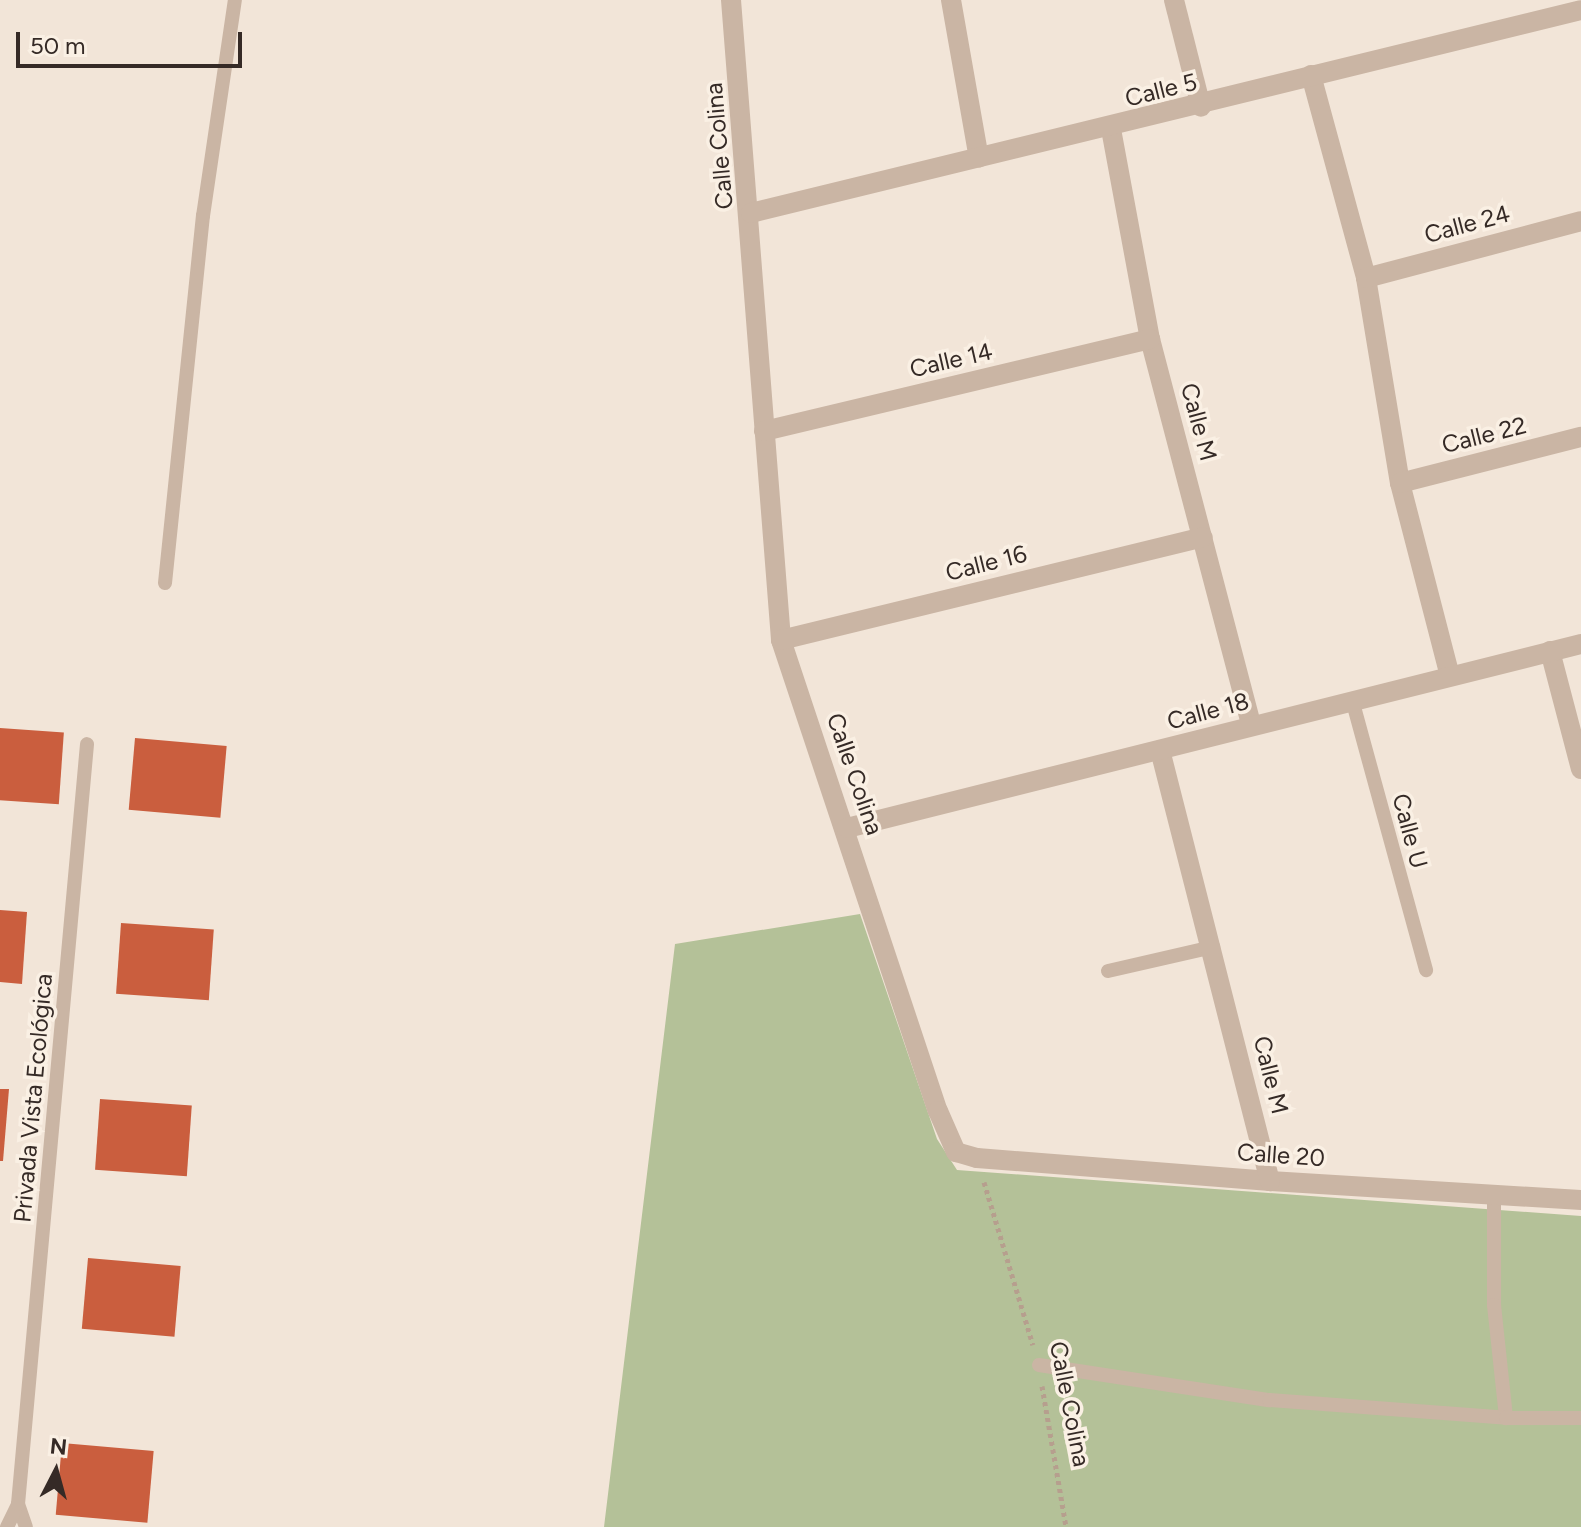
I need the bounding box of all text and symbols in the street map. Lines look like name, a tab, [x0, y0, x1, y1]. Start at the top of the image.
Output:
scale bar	[20, 16, 246, 66]
text: 50 m	[30, 31, 86, 60]
street label: Calle 5	[1122, 67, 1200, 113]
street label: Calle Colina	[699, 82, 739, 210]
street label: Calle 24	[1421, 199, 1513, 249]
street label: Calle 14	[907, 337, 995, 383]
street label: Calle M	[1175, 380, 1223, 464]
street label: Calle 22	[1439, 411, 1529, 459]
street label: Calle 16	[942, 539, 1030, 587]
street label: Calle 18	[1164, 686, 1252, 736]
street label: Calle Colina	[821, 709, 889, 839]
street label: Calle U	[1386, 791, 1434, 871]
street label: Privada Vista Ecológica	[8, 972, 58, 1224]
street label: Calle M	[1247, 1033, 1295, 1117]
street label: Calle 20	[1236, 1138, 1326, 1172]
street label: Calle Colina	[1044, 1339, 1096, 1469]
north arrow	[16, 1431, 96, 1511]
text: N	[49, 1432, 68, 1461]

